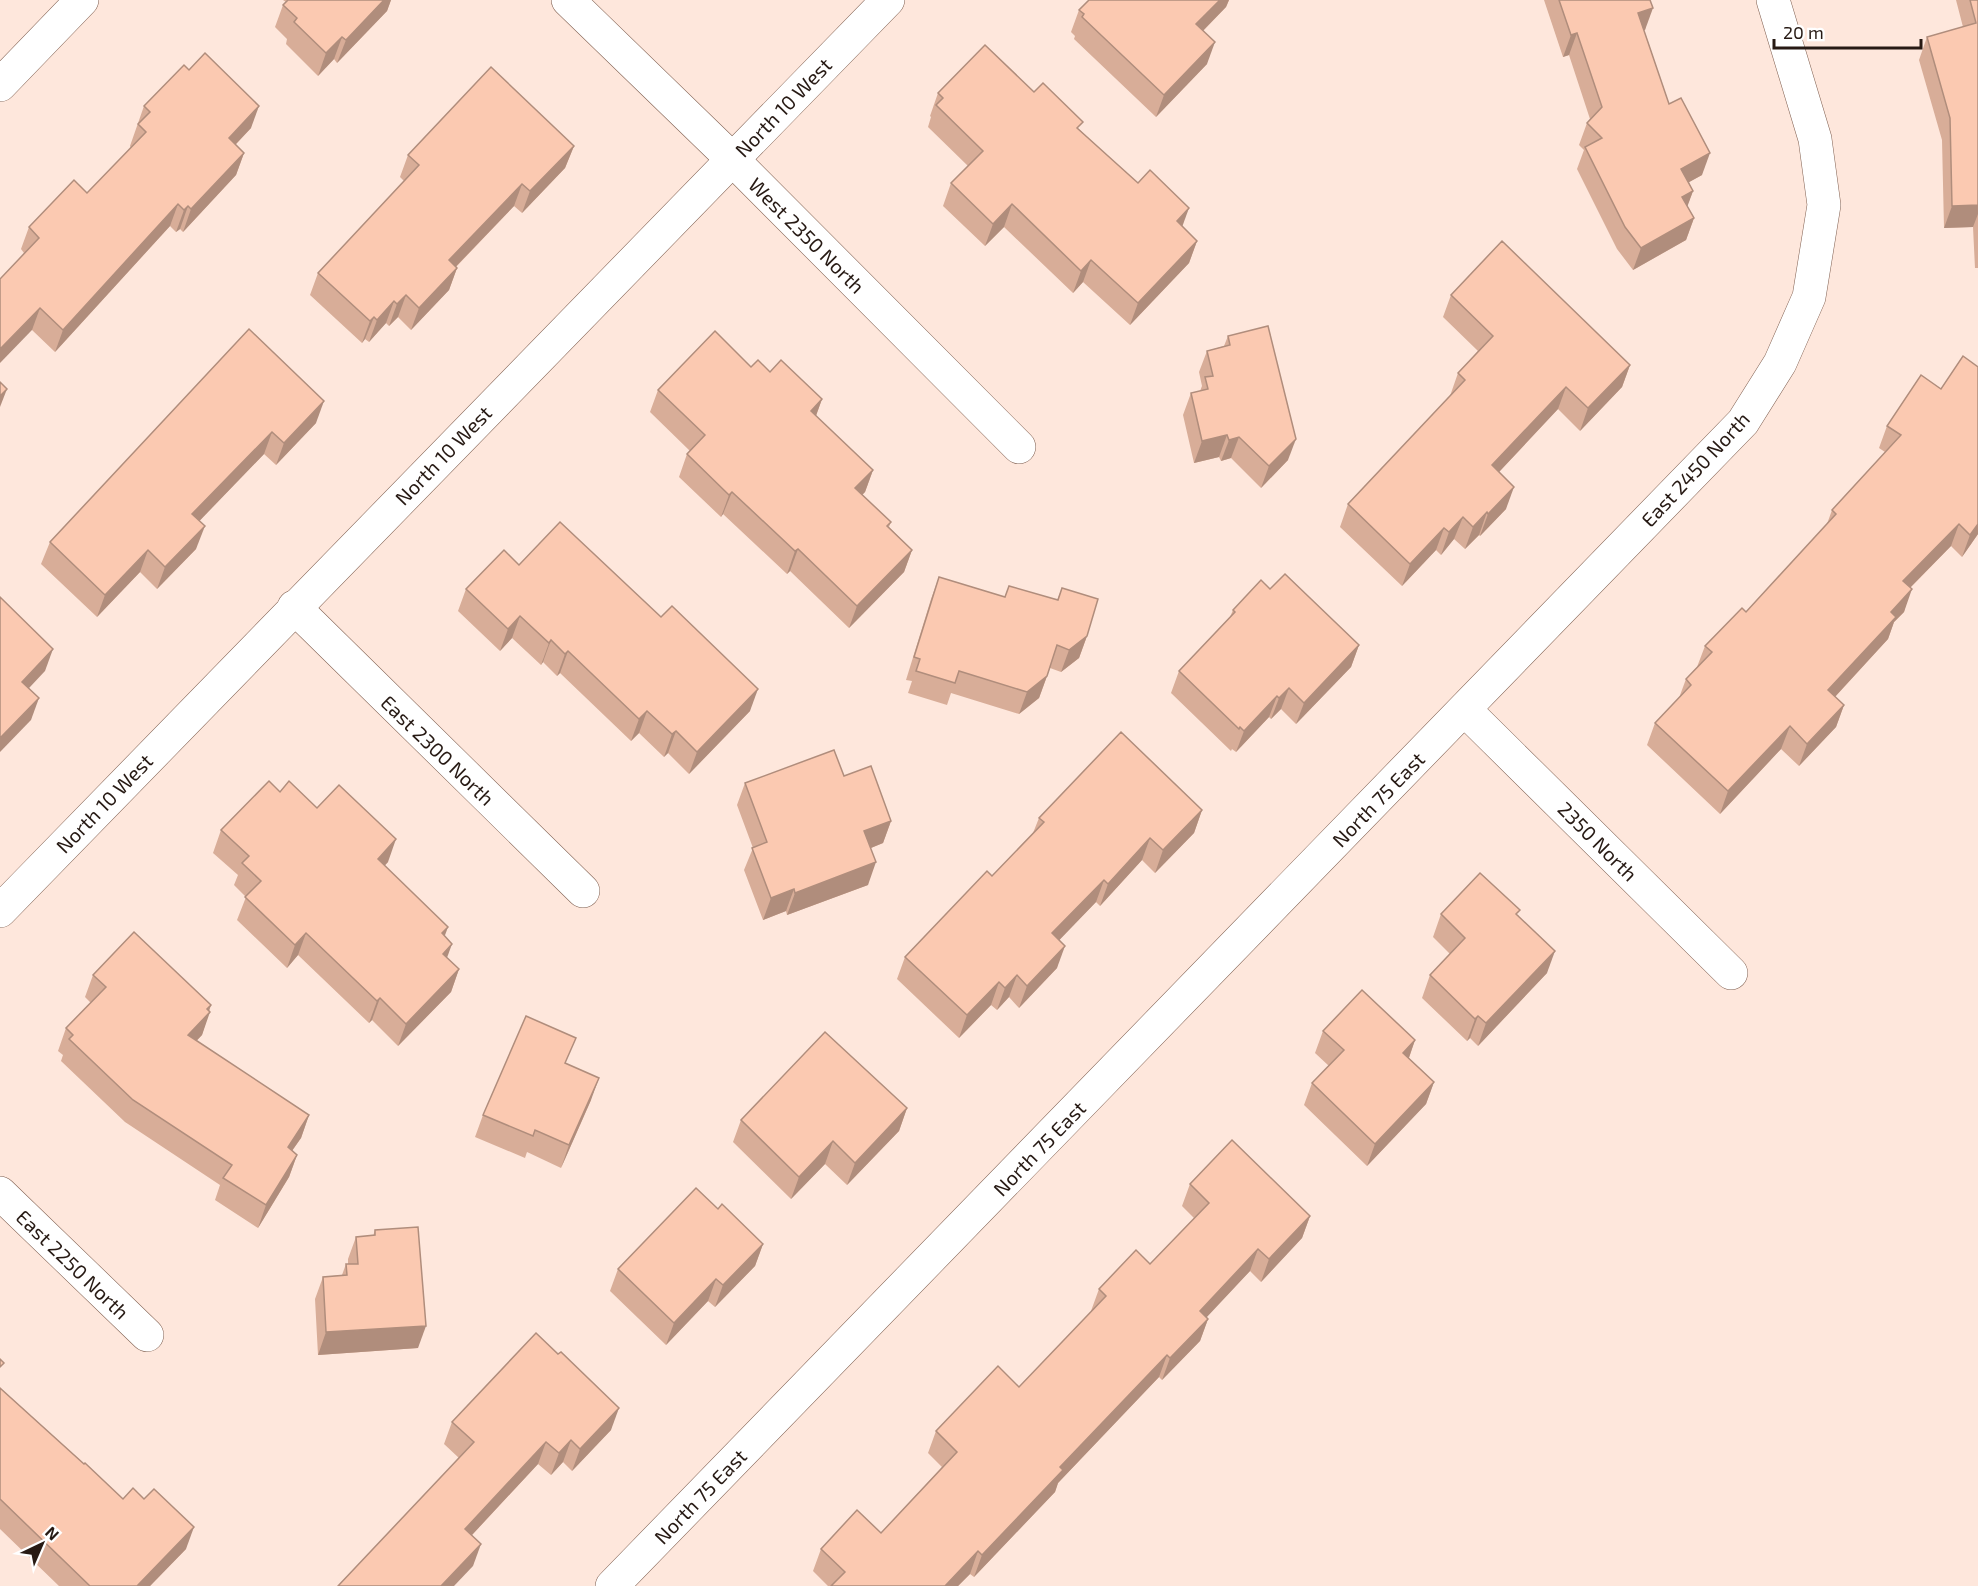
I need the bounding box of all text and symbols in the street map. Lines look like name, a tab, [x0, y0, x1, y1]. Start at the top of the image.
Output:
scale bar	[1774, 12, 1921, 50]
text: 20 m	[1783, 21, 1824, 43]
street label: North 10 West	[730, 52, 837, 162]
street label: West 2350 North	[744, 172, 870, 298]
street label: North 10 West	[390, 400, 497, 510]
street label: East 2450 North	[1636, 407, 1754, 531]
street label: East 2300 North	[376, 690, 500, 810]
street label: North 75 East	[1327, 746, 1429, 851]
street label: North 10 West	[51, 748, 158, 858]
street label: 2350 North	[1553, 796, 1643, 886]
street label: North 75 East	[988, 1095, 1090, 1200]
street label: East 2250 North	[12, 1204, 134, 1324]
street label: North 75 East	[649, 1443, 751, 1548]
north arrow	[12, 1514, 72, 1574]
text: N	[42, 1522, 64, 1544]

